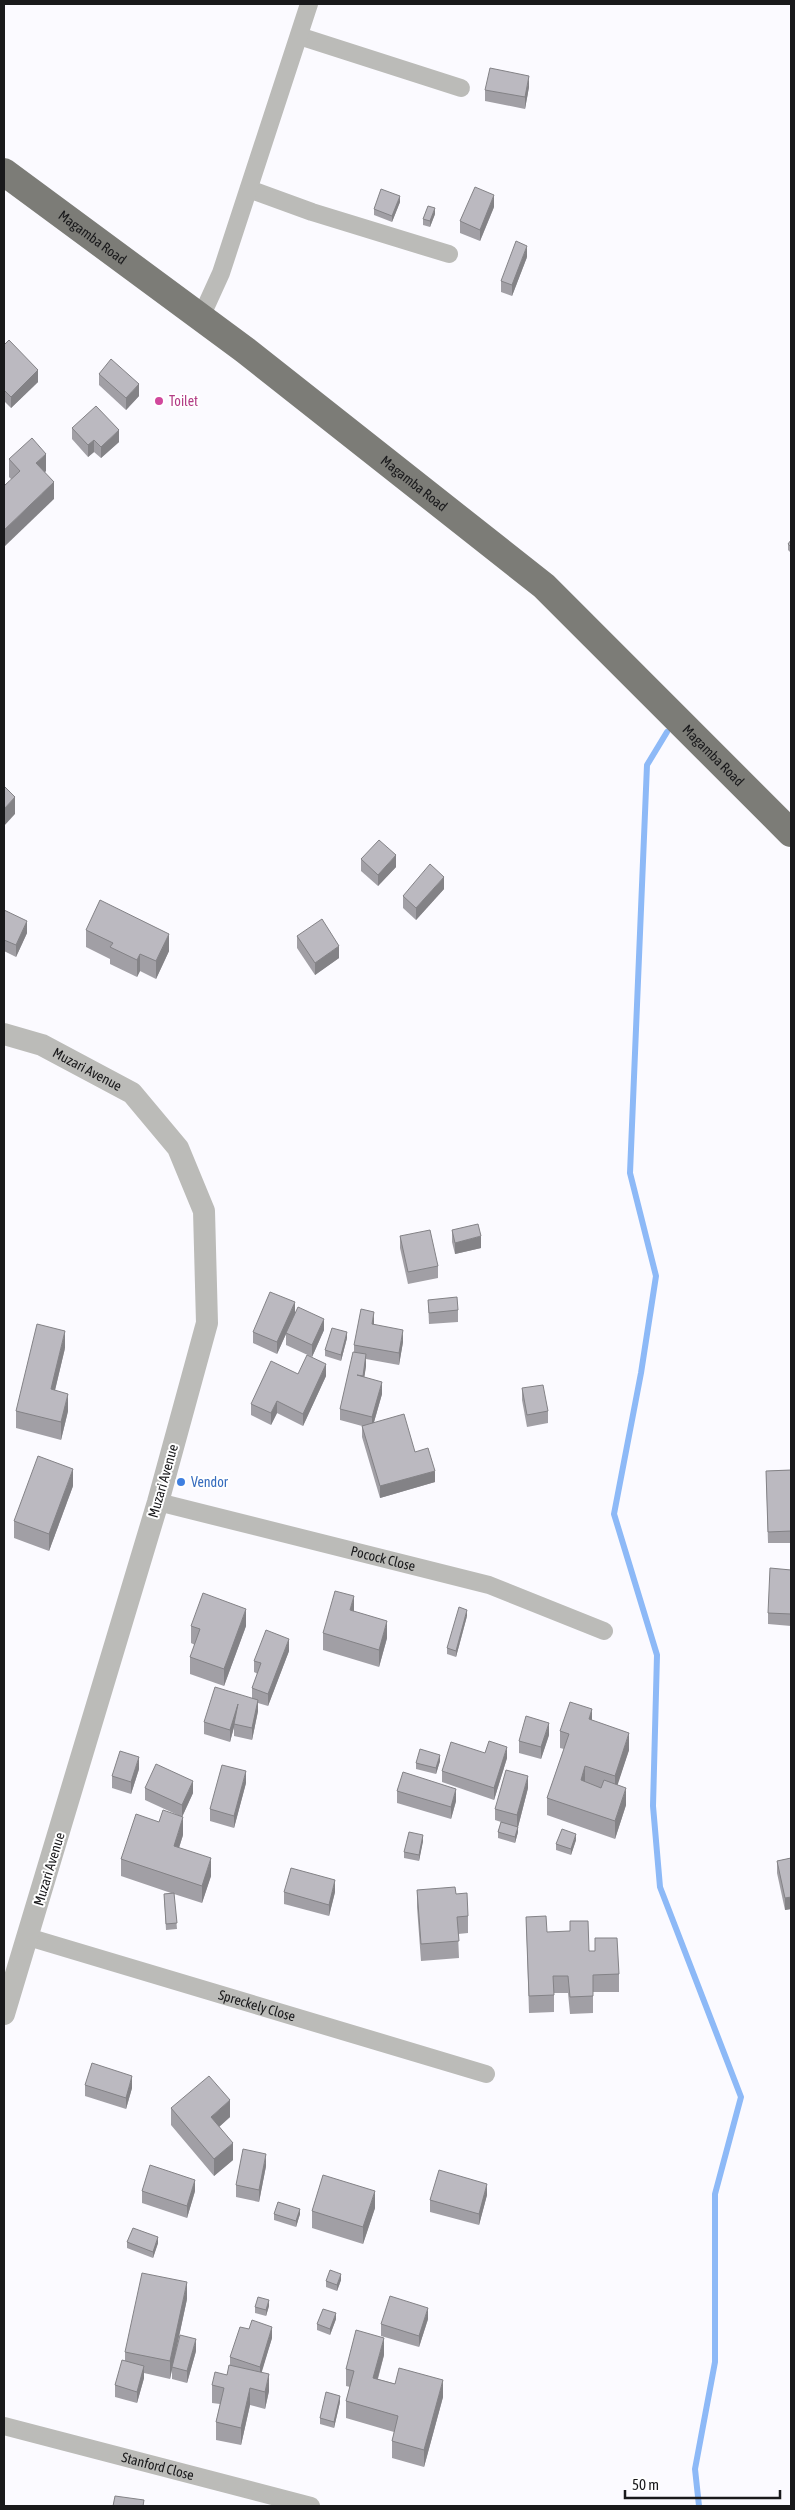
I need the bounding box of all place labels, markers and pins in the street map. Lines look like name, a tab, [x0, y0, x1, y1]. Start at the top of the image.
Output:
place label: Toilet	[169, 393, 198, 409]
marker: Toilet	[153, 395, 165, 407]
place label: Vendor	[191, 1474, 229, 1490]
marker: Vendor	[175, 1476, 187, 1488]

